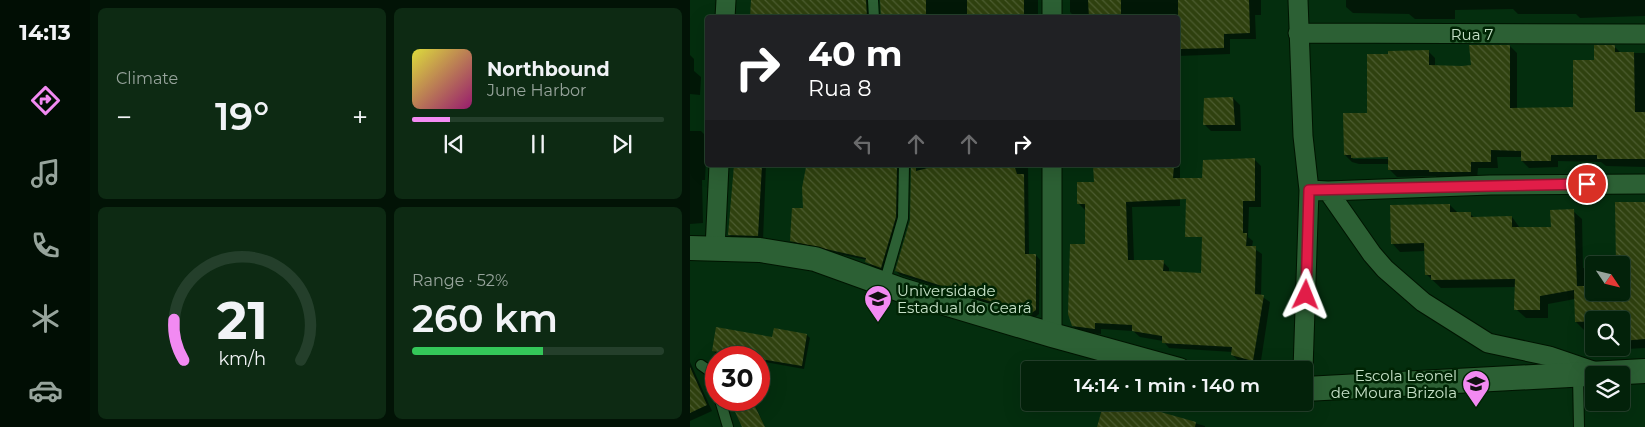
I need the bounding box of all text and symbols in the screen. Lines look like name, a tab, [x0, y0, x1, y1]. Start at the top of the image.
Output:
text: 14:13	[19, 19, 71, 46]
street label: Rua 7	[1451, 25, 1493, 44]
text: 40 m	[808, 32, 903, 75]
icon: right	[725, 35, 790, 100]
text: Northbound	[487, 58, 610, 81]
text: Climate	[116, 69, 178, 88]
text: Rua 8	[808, 75, 871, 102]
text: June Harbor	[487, 81, 586, 100]
icon: directions	[28, 83, 63, 118]
text: 19°	[215, 93, 269, 140]
text: −	[116, 100, 132, 134]
text: +	[352, 100, 368, 134]
icon: previous	[440, 130, 468, 158]
icon: pause	[524, 130, 552, 158]
icon: next	[608, 130, 636, 158]
icon: left	[849, 130, 877, 158]
icon: ahead	[902, 130, 930, 158]
icon: ahead	[955, 130, 983, 158]
icon: right	[1008, 130, 1036, 158]
icon: music	[28, 156, 63, 191]
pin	[1566, 163, 1608, 205]
icon: arrive	[1573, 170, 1601, 198]
icon: phone	[28, 228, 63, 263]
north arrow	[1585, 256, 1630, 301]
map controls	[1585, 256, 1630, 411]
position arrow	[1279, 268, 1331, 320]
text: Range · 52%	[412, 271, 508, 290]
place label: Universidade Estadual do Ceará	[897, 281, 1032, 317]
school or university icon: Universidade Estadual do Ceará	[863, 284, 893, 323]
text: 21	[216, 289, 268, 352]
text: 260 km	[412, 295, 558, 342]
icon: climate	[28, 301, 63, 336]
button: search	[1585, 311, 1630, 356]
speed limit sign: 30	[705, 346, 770, 411]
text: km/h	[218, 348, 266, 369]
place label: Escola Leonel de Moura Brizola	[1331, 366, 1457, 402]
button: layers	[1585, 366, 1630, 411]
school or university icon: Escola Leonel de Moura Brizola	[1461, 369, 1491, 408]
icon: car	[28, 373, 63, 408]
text: 14:14 · 1 min · 140 m	[1074, 374, 1260, 397]

